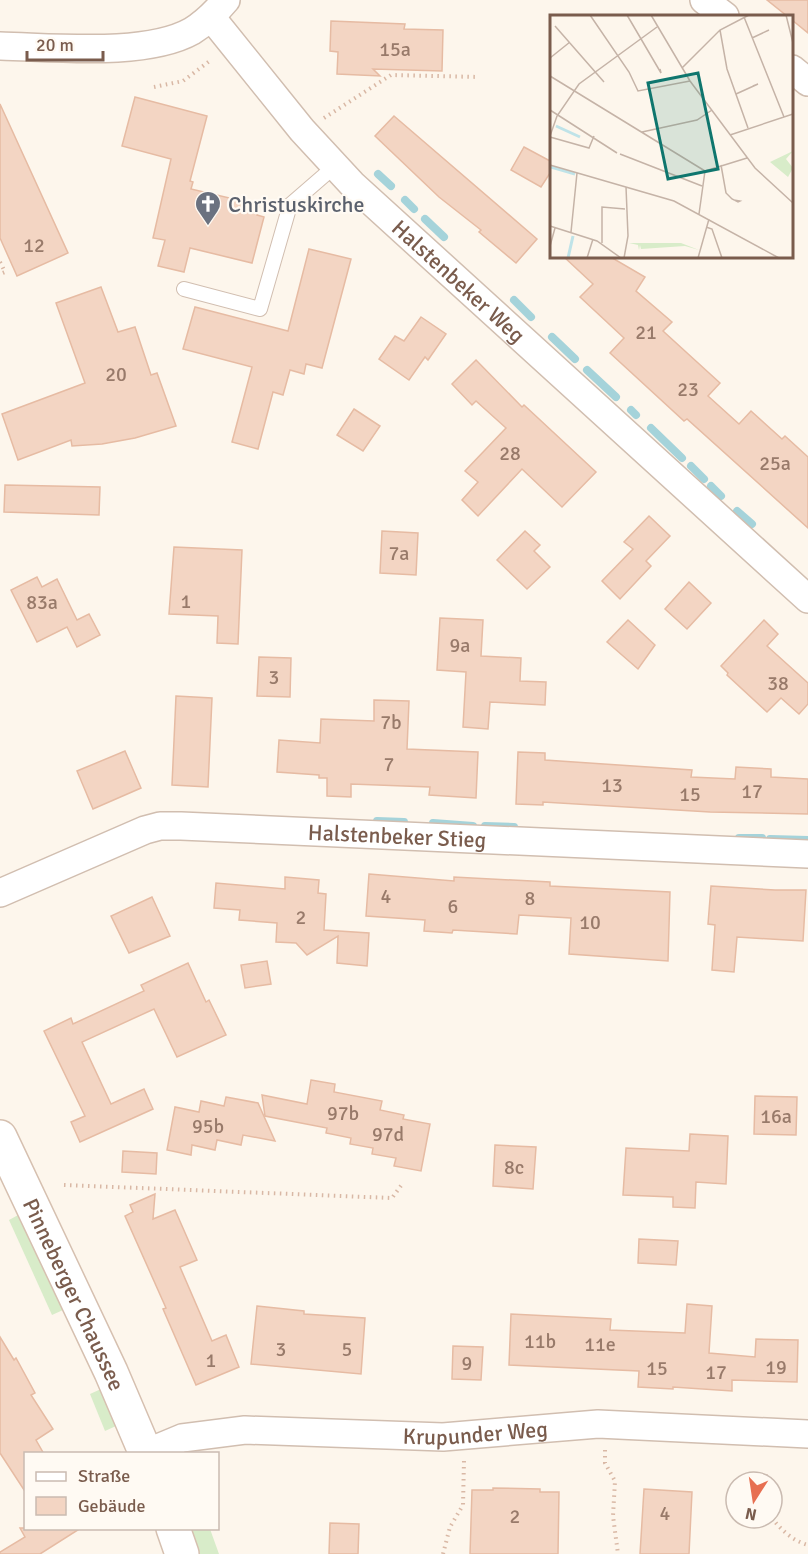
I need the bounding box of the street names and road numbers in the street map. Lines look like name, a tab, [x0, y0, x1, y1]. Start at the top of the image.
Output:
street label: Halstenbeker Weg	[386, 214, 530, 349]
street label: Halstenbeker Stieg	[307, 819, 487, 854]
street label: Pinneberger Chaussee	[17, 1194, 130, 1395]
street label: Krupunder Weg	[402, 1415, 549, 1451]

